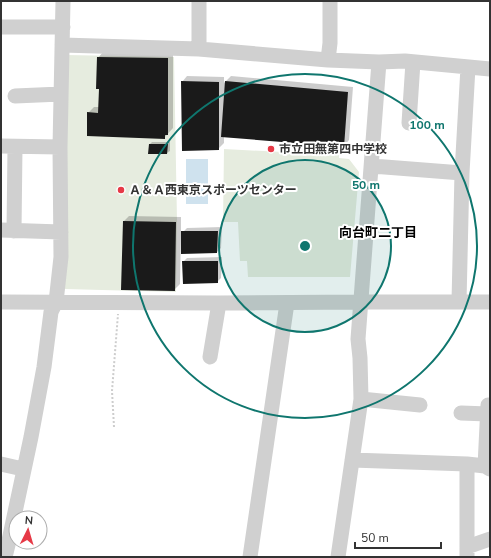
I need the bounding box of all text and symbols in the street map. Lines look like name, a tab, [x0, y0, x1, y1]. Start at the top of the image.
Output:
text: 100 m	[409, 117, 445, 133]
place label: 市立田無第四中学校	[279, 141, 387, 157]
marker: 市立田無第四中学校	[266, 144, 276, 154]
text: 50 m	[352, 177, 380, 193]
place label: Ａ＆Ａ西東京スポーツセンター	[129, 182, 297, 198]
marker: Ａ＆Ａ西東京スポーツセンター	[116, 185, 126, 195]
district label: 向台町二丁目	[339, 224, 417, 242]
centre of rings	[298, 239, 312, 253]
north arrow	[8, 510, 48, 550]
text: N	[24, 513, 34, 528]
scale bar	[355, 524, 441, 550]
text: 50 m	[361, 530, 389, 546]

